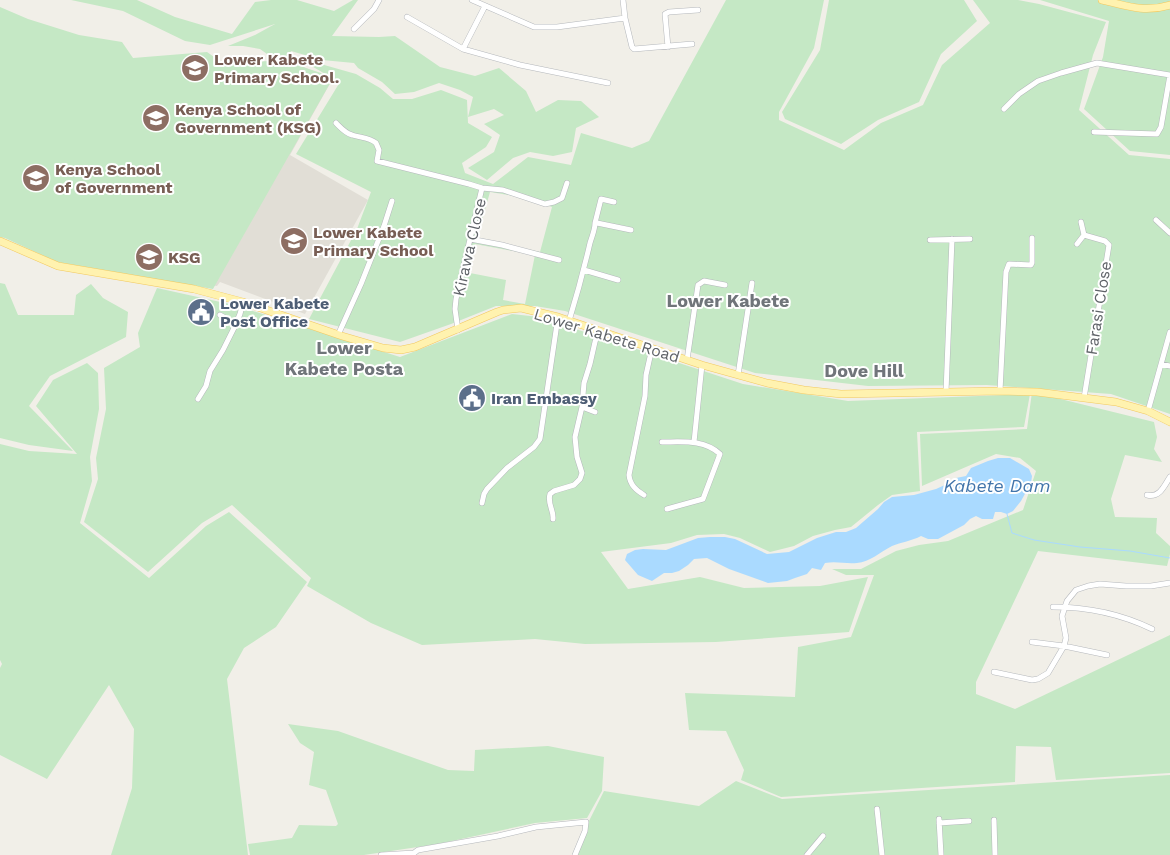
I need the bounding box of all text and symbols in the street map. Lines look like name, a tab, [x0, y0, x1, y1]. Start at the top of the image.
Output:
place label: Lower Kabete Primary School.	[214, 50, 339, 87]
school or university icon: Lower Kabete Primary School.	[180, 53, 210, 83]
place label: Kenya School of Government (KSG)	[175, 100, 322, 137]
school or university icon: Kenya School of Government (KSG)	[141, 103, 171, 133]
place label: Kenya School of Government	[55, 160, 173, 197]
school or university icon: Kenya School of Government	[21, 163, 51, 193]
street label: Kirawa Close	[449, 196, 490, 298]
place label: Lower Kabete Primary School	[313, 223, 434, 260]
school or university icon: Lower Kabete Primary School	[279, 226, 309, 256]
school or university icon: KSG	[134, 242, 164, 272]
place label: KSG	[168, 248, 201, 267]
street label: Farasi Close	[1082, 260, 1115, 356]
district label: Lower Kabete	[667, 290, 789, 311]
place label: Lower Kabete Post Office	[220, 294, 329, 331]
public building icon: Lower Kabete Post Office	[186, 297, 216, 327]
street label: Lower Kabete Road	[532, 304, 682, 367]
district label: Lower Kabete Posta	[285, 337, 404, 379]
district label: Dove Hill	[824, 360, 904, 381]
public building icon: Iran Embassy	[457, 383, 487, 413]
place label: Iran Embassy	[491, 389, 598, 408]
water label: Kabete Dam	[944, 475, 1050, 496]

